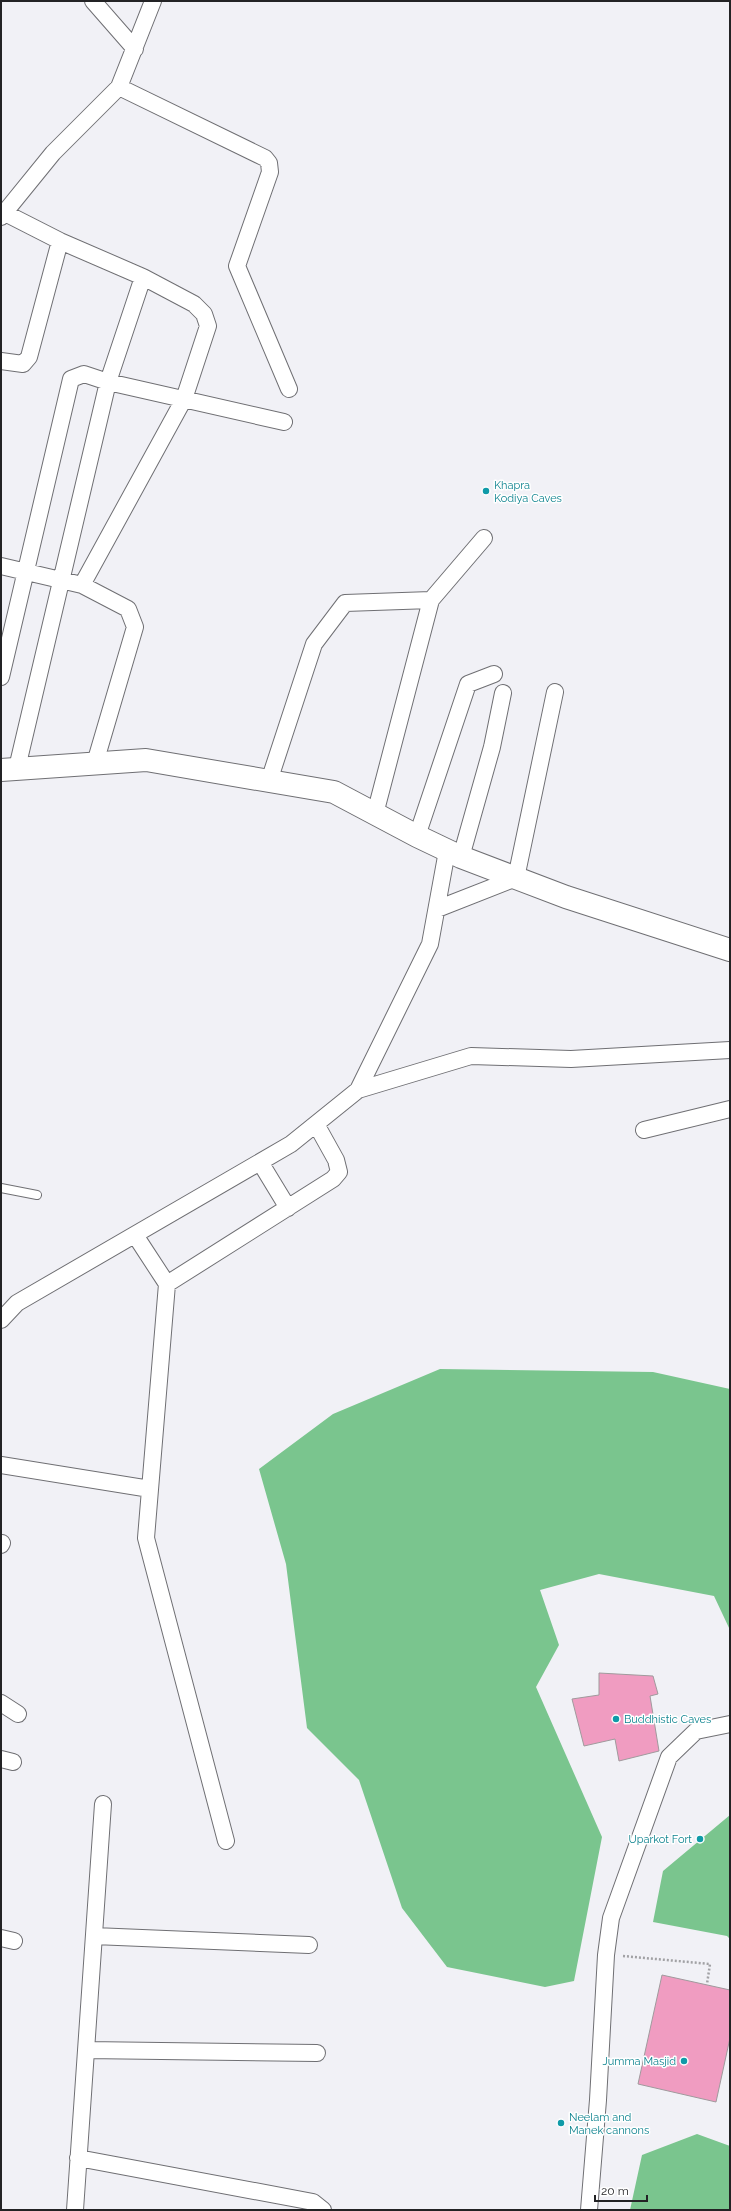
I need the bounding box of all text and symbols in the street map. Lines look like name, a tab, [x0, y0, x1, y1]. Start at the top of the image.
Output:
place label: Khapra Kodiya Caves	[494, 479, 562, 505]
marker: Khapra Kodiya Caves	[481, 486, 491, 496]
place label: Buddhistic Caves	[624, 1713, 711, 1726]
marker: Buddhistic Caves	[611, 1714, 621, 1724]
place label: Uparkot Fort	[628, 1833, 692, 1846]
marker: Uparkot Fort	[695, 1834, 705, 1844]
place label: Jumma Masjid	[603, 2055, 676, 2068]
marker: Jumma Masjid	[679, 2056, 689, 2066]
place label: Neelam and Manek cannons	[569, 2111, 649, 2137]
marker: Neelam and Manek cannons	[556, 2118, 566, 2128]
scale bar	[595, 2177, 647, 2203]
text: 20 m	[601, 2184, 629, 2198]

